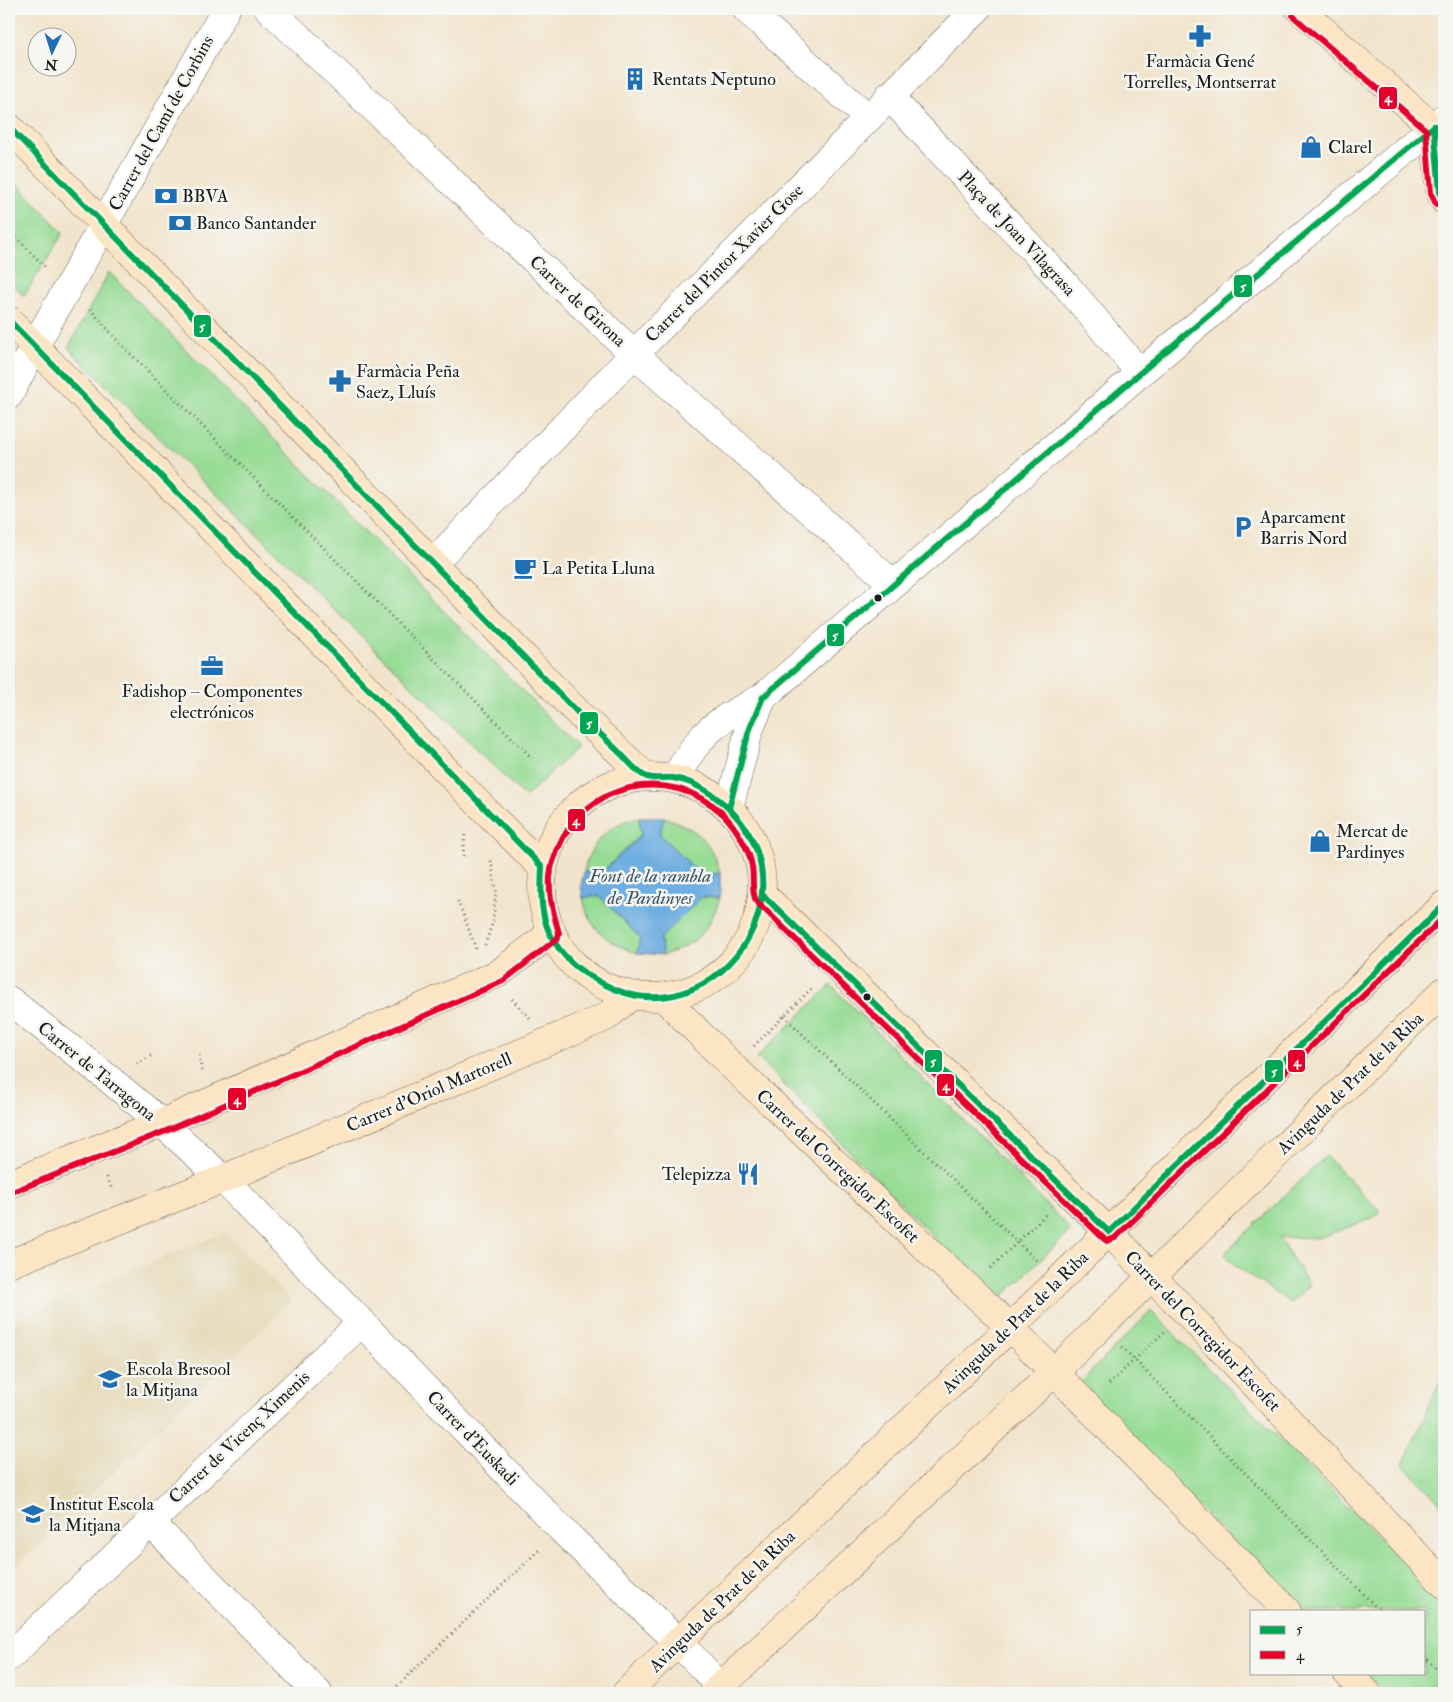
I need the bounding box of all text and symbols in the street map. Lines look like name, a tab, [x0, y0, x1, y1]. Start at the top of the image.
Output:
pharmacy icon: Farmàcia Gené Torrelles, Montserrat	[1187, 23, 1213, 49]
north arrow	[28, 28, 78, 78]
street label: Carrer del Camí de Corbins	[104, 31, 219, 215]
place label: Farmàcia Gené Torrelles, Montserrat	[1124, 50, 1276, 94]
text: N	[44, 56, 59, 73]
building icon: Rentats Neptuno	[622, 66, 648, 92]
place label: Rentats Neptuno	[652, 68, 776, 91]
line badge: 4	[1378, 86, 1398, 110]
text: 4	[1383, 89, 1393, 106]
shop icon: Clarel	[1298, 134, 1324, 160]
place label: Clarel	[1328, 136, 1372, 159]
street label: Plaça de Joan Vilagrasa	[953, 166, 1081, 301]
street label: Carrer del Pintor Xavier Gose	[640, 179, 809, 348]
bank icon: BBVA	[153, 183, 179, 209]
place label: BBVA	[182, 185, 229, 208]
bank icon: Banco Santander	[167, 210, 193, 236]
place label: Banco Santander	[196, 212, 317, 235]
street label: Carrer de Girona	[524, 251, 631, 352]
line badge: 5	[1233, 274, 1253, 298]
text: 5	[1240, 278, 1247, 295]
line badge: 5	[193, 314, 212, 338]
text: 5	[199, 318, 206, 335]
place label: Farmàcia Peña Saez, Lluís	[356, 360, 460, 404]
pharmacy icon: Farmàcia Peña Saez, Lluís	[327, 368, 353, 394]
place label: Aparcament Barris Nord	[1259, 506, 1347, 550]
parking icon: Aparcament Barris Nord	[1230, 514, 1256, 540]
cafe icon: La Petita Lluna	[512, 555, 538, 581]
place label: La Petita Lluna	[542, 557, 656, 580]
unlabelled marker	[873, 593, 883, 603]
line badge: 5	[826, 623, 845, 647]
text: 5	[832, 627, 839, 644]
office icon: Fadishop – Componentes electrónicos	[199, 653, 225, 679]
place label: Fadishop – Componentes electrónicos	[122, 680, 302, 724]
line badge: 5	[579, 711, 599, 735]
text: 5	[586, 715, 593, 732]
line badge: 4	[567, 808, 586, 832]
text: 4	[571, 812, 581, 829]
place label: Mercat de Pardinyes	[1336, 820, 1408, 864]
shop icon: Mercat de Pardinyes	[1307, 828, 1333, 854]
water label: Font de la rambla de Pardinyes	[588, 864, 711, 910]
unlabelled marker	[862, 992, 872, 1002]
street label: Avinguda de Prat de la Riba	[1271, 1007, 1429, 1160]
street label: Carrer de Tarragona	[33, 1017, 161, 1127]
street label: Carrer d'Oriol Martorell	[343, 1047, 516, 1138]
line badge: 5	[924, 1049, 943, 1073]
line badge: 4	[1287, 1049, 1306, 1073]
text: 5	[930, 1053, 937, 1070]
text: 4	[1292, 1053, 1302, 1070]
line badge: 5	[1264, 1059, 1284, 1083]
text: 5	[1271, 1063, 1278, 1080]
line badge: 4	[936, 1073, 955, 1097]
text: 4	[941, 1077, 951, 1094]
street label: Carrer del Corregidor Escofet	[751, 1085, 924, 1248]
line badge: 4	[227, 1087, 247, 1111]
text: 4	[232, 1091, 242, 1108]
restaurant icon: Telepizza	[735, 1161, 761, 1187]
place label: Telepizza	[662, 1163, 732, 1186]
street label: Avinguda de Prat de la Riba	[936, 1246, 1094, 1399]
street label: Carrer del Corregidor Escofet	[1120, 1246, 1286, 1417]
place label: Escola Bresool la Mitjana	[126, 1358, 231, 1402]
school or university icon: Escola Bresool la Mitjana	[97, 1366, 123, 1392]
street label: Carrer de Vicenç Ximenis	[164, 1366, 315, 1509]
street label: Carrer d'Euskadi	[422, 1386, 524, 1491]
place label: Institut Escola la Mitjana	[49, 1493, 154, 1537]
school or university icon: Institut Escola la Mitjana	[20, 1501, 46, 1527]
street label: Avinguda de Prat de la Riba	[643, 1525, 801, 1678]
legend	[1250, 1610, 1426, 1674]
text: 5	[1296, 1620, 1303, 1639]
text: 4	[1296, 1646, 1305, 1665]

